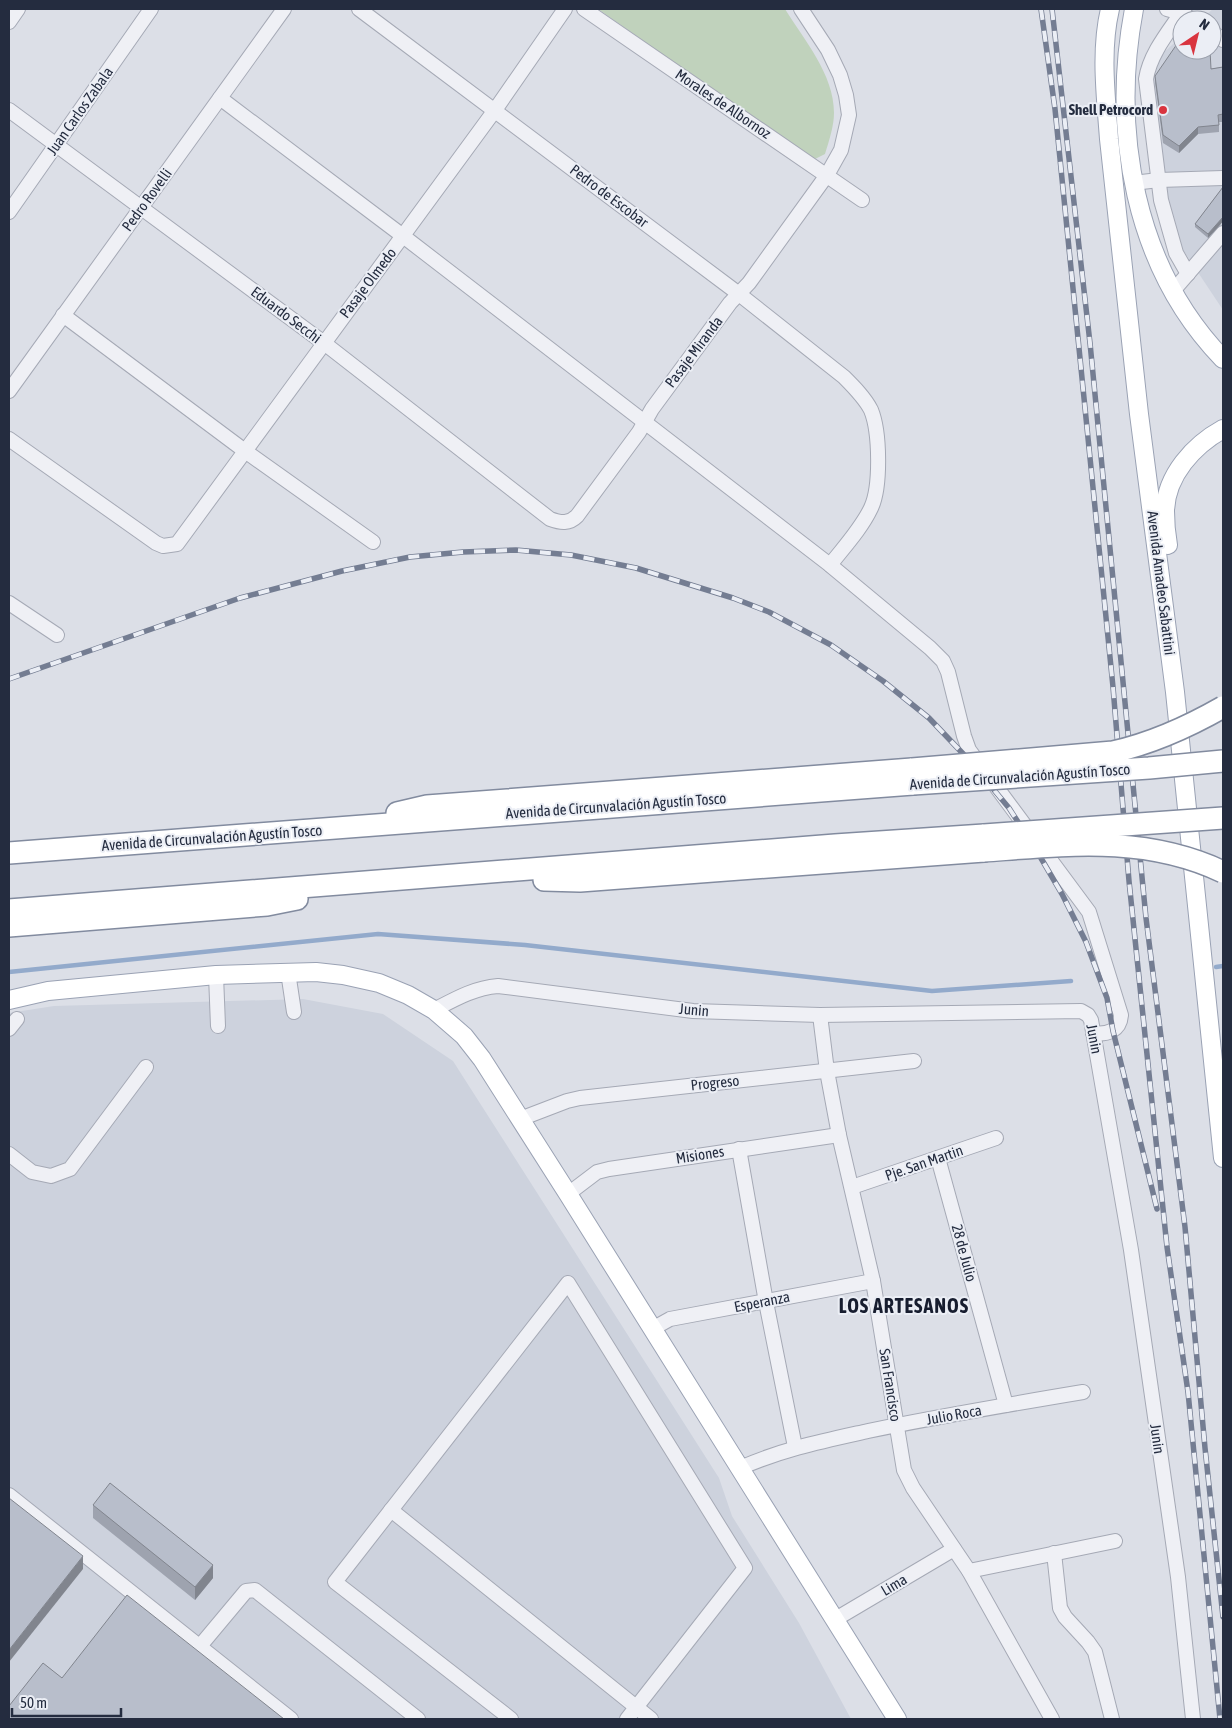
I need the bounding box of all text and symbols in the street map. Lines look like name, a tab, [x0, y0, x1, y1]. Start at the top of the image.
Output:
north arrow	[1172, 10, 1222, 60]
text: N	[1196, 15, 1212, 33]
street label: Juan Carlos Zabala	[43, 63, 116, 158]
street label: Morales de Albornoz	[672, 65, 775, 142]
place label: Shell Petrocord	[1069, 101, 1153, 118]
marker: Shell Petrocord	[1157, 104, 1169, 116]
street label: Pedro de Escobar	[567, 161, 652, 231]
street label: Pedro Rovelli	[118, 165, 175, 234]
street label: Pasaje Olmedo	[336, 244, 399, 321]
street label: Eduardo Secchi	[248, 283, 325, 346]
street label: Pasaje Miranda	[661, 313, 726, 391]
street label: Avenida Amadeo Sabattini	[1144, 510, 1179, 656]
street label: Avenida de Circunvalación Agustín Tosco	[909, 760, 1131, 793]
street label: Avenida de Circunvalación Agustín Tosco	[505, 789, 727, 822]
street label: Avenida de Circunvalación Agustín Tosco	[101, 821, 323, 854]
street label: Junin	[678, 1000, 710, 1019]
street label: Junin	[1083, 1023, 1106, 1055]
street label: Progreso	[690, 1071, 740, 1094]
street label: Pje. San Martin	[883, 1141, 965, 1184]
street label: Misiones	[675, 1142, 725, 1167]
street label: 28 de Julio	[949, 1222, 980, 1283]
street label: Esperanza	[733, 1288, 791, 1315]
district label: LOS ARTESANOS	[839, 1294, 969, 1317]
street label: San Francisco	[876, 1347, 905, 1423]
street label: Julio Roca	[925, 1401, 983, 1428]
street label: Junin	[1147, 1423, 1168, 1455]
street label: Lima	[878, 1570, 910, 1599]
scale bar	[12, 1686, 121, 1718]
text: 50 m	[20, 1694, 47, 1711]

